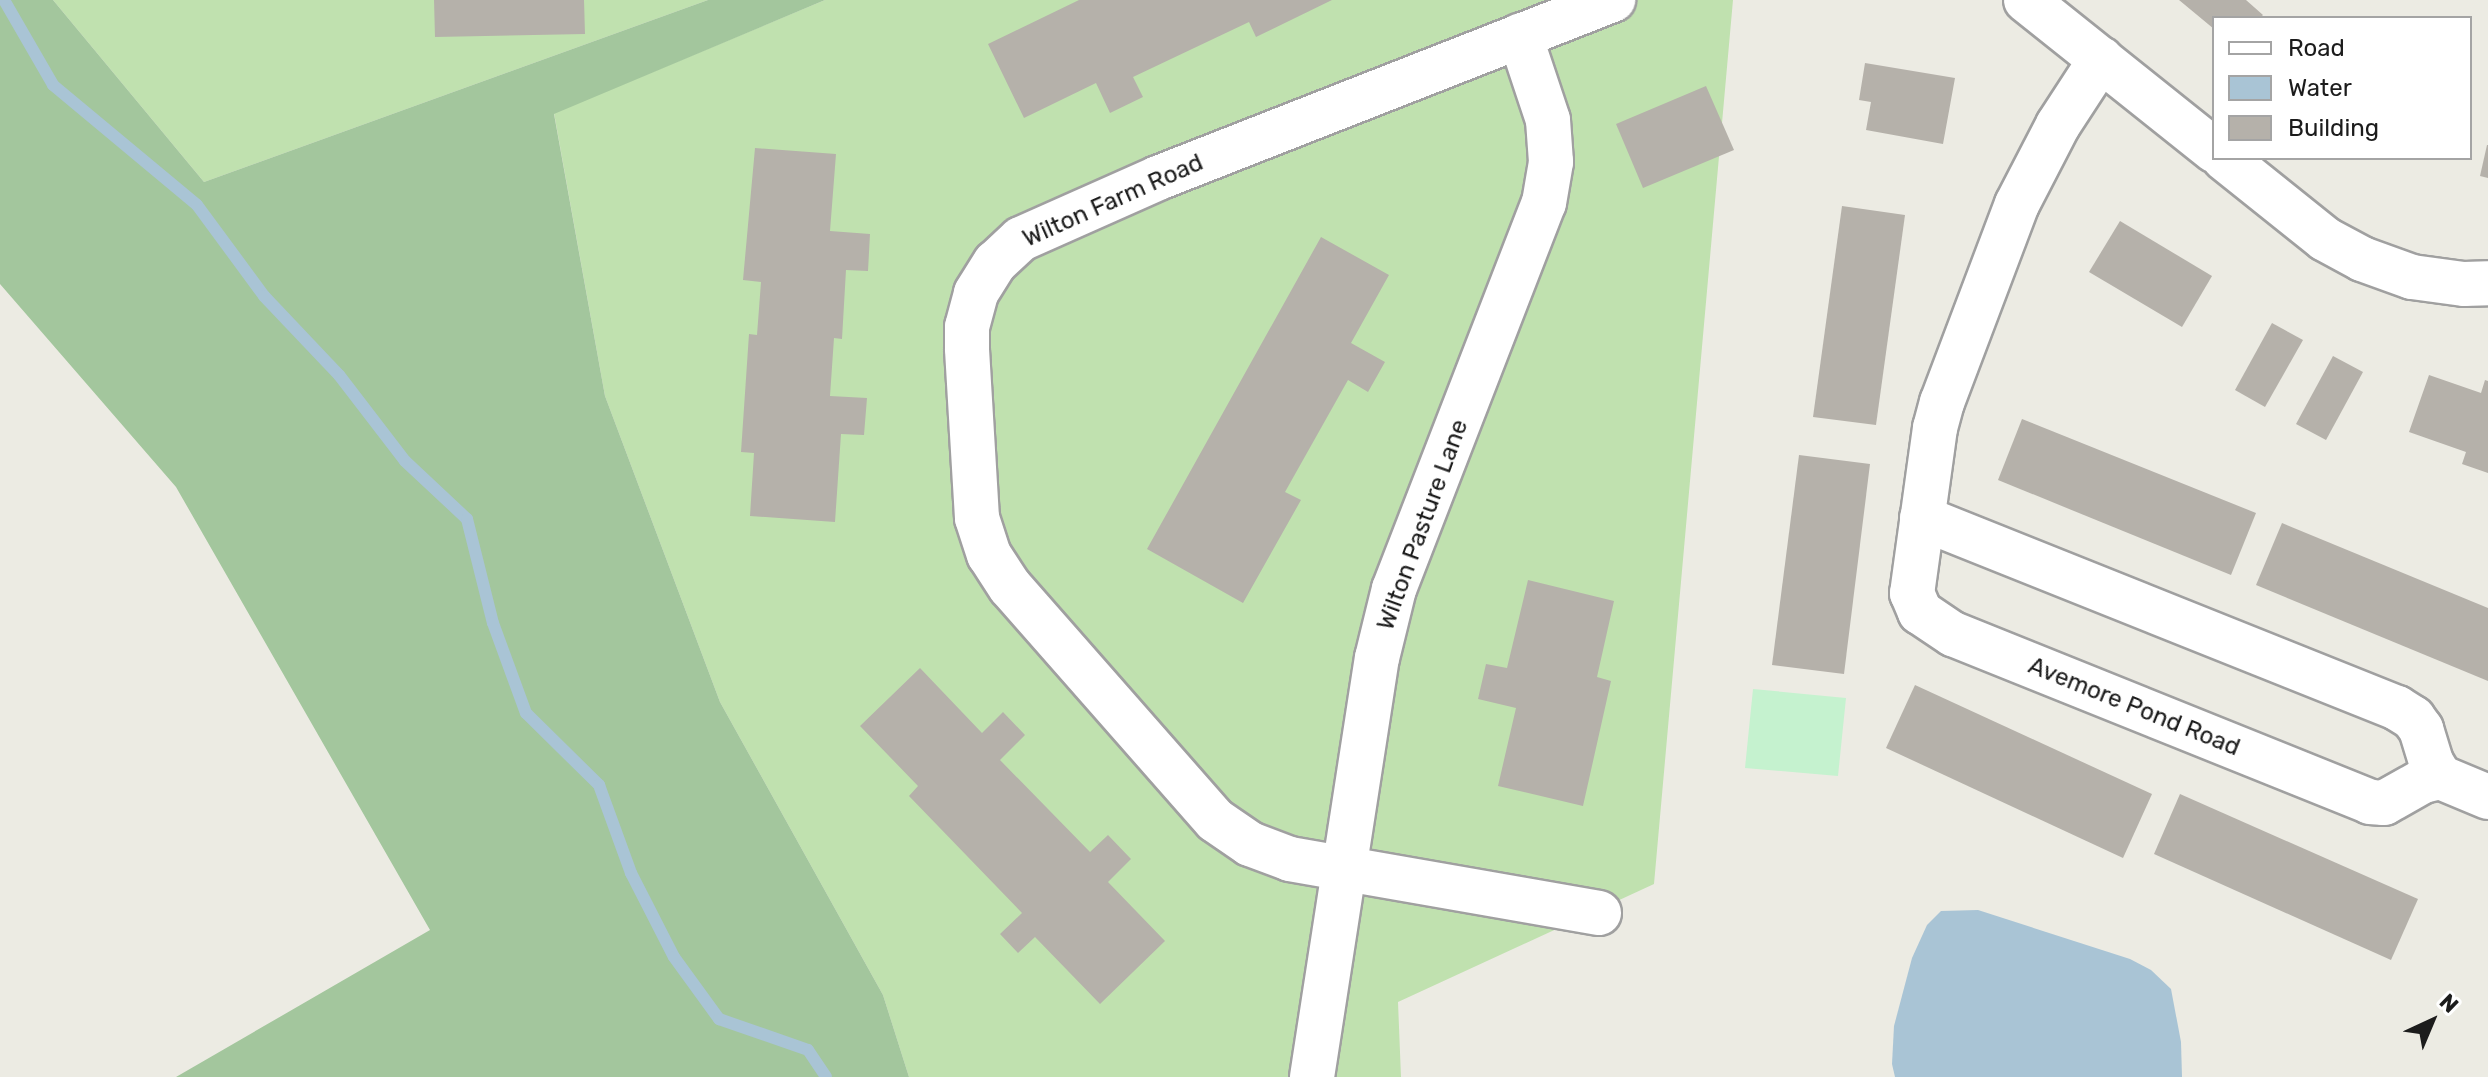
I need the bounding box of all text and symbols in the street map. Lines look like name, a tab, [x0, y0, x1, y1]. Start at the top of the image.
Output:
legend	[2212, 16, 2472, 160]
text: Road	[2288, 34, 2345, 62]
text: Water	[2288, 74, 2352, 102]
text: Building	[2288, 114, 2379, 142]
street label: Wilton Farm Road	[1018, 148, 1208, 254]
street label: Wilton Pasture Lane	[1372, 416, 1474, 634]
street label: Avemore Pond Road	[2024, 651, 2244, 763]
north arrow	[2392, 981, 2472, 1061]
text: N	[2434, 988, 2464, 1019]

